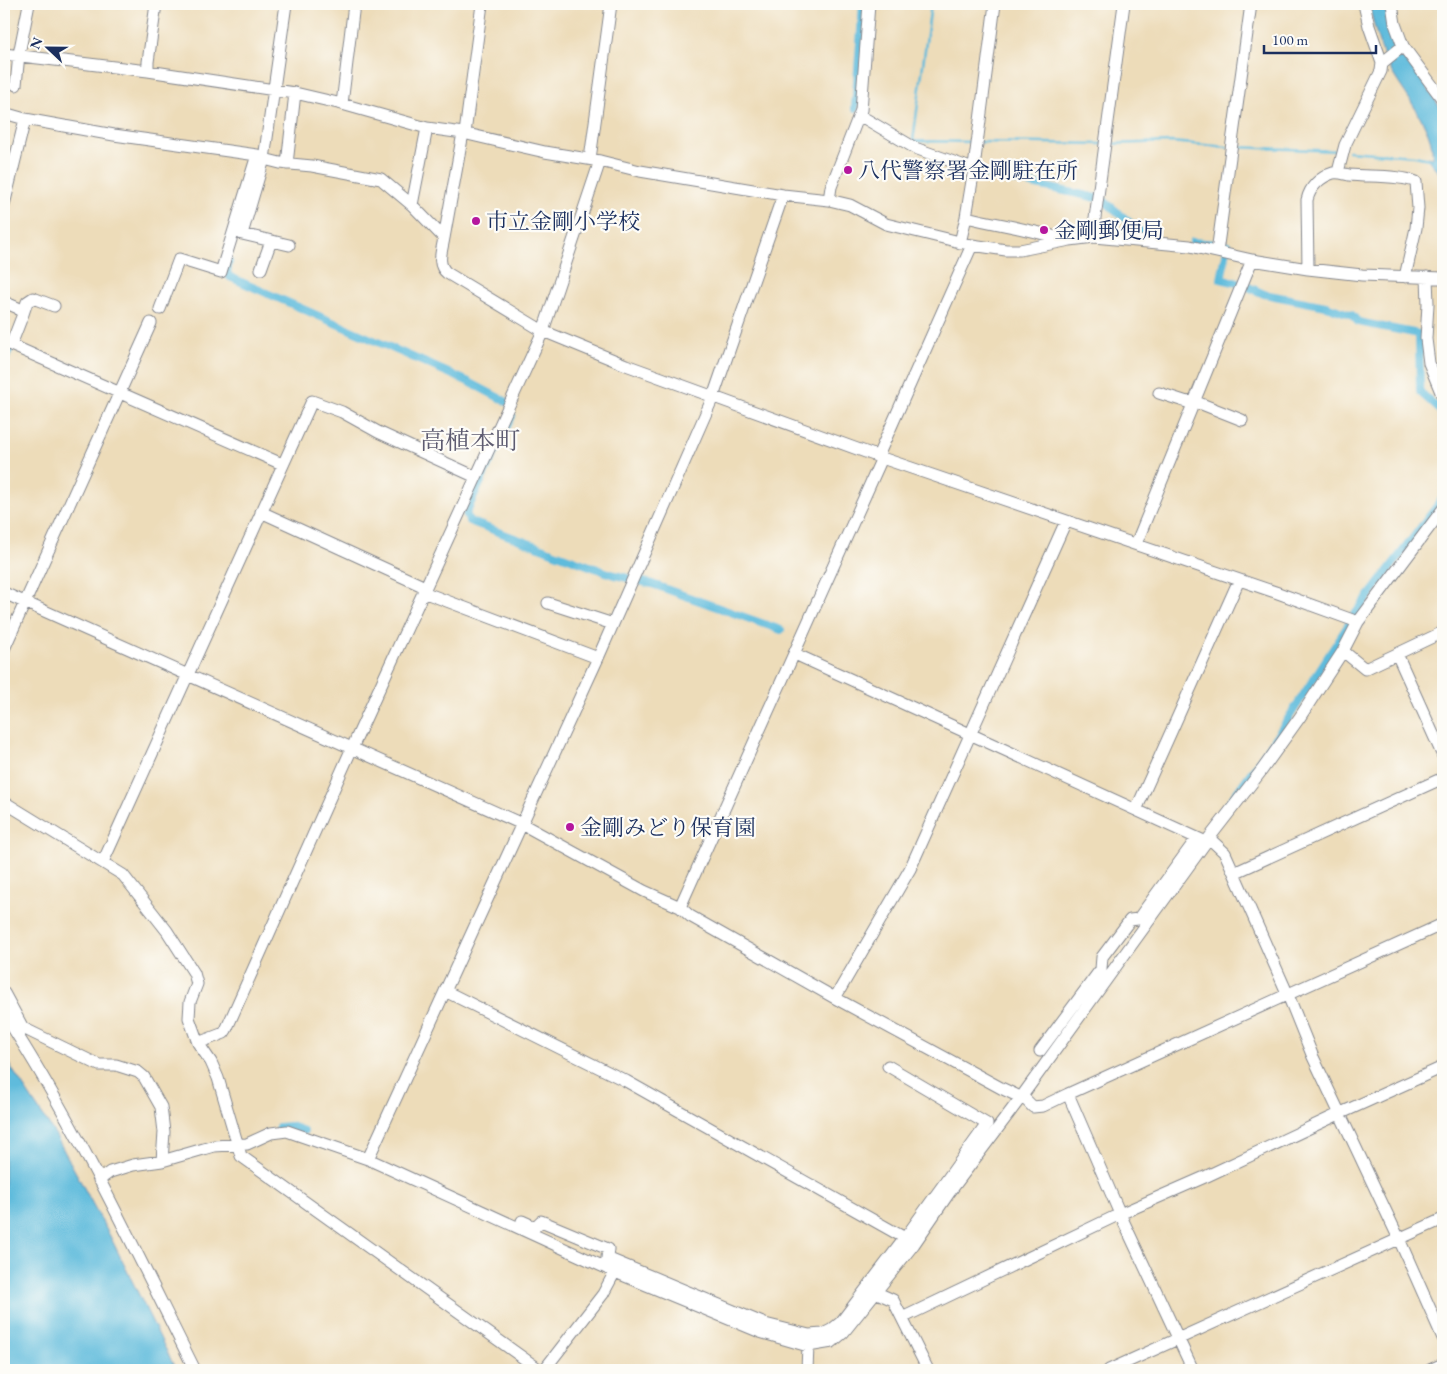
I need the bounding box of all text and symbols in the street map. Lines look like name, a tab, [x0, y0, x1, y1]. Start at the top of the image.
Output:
north arrow	[22, 22, 72, 72]
scale bar	[1264, 22, 1377, 54]
text: 100 m	[1272, 30, 1309, 49]
text: N	[25, 34, 47, 52]
place label: 八代警察署金剛駐在所	[858, 156, 1078, 185]
marker: 八代警察署金剛駐在所	[842, 164, 854, 176]
place label: 市立金剛小学校	[486, 207, 640, 236]
marker: 市立金剛小学校	[470, 215, 482, 227]
place label: 金剛郵便局	[1054, 216, 1164, 245]
marker: 金剛郵便局	[1038, 224, 1050, 236]
district label: 高植本町	[420, 424, 520, 456]
place label: 金剛みどり保育園	[580, 813, 756, 842]
marker: 金剛みどり保育園	[564, 821, 576, 833]

